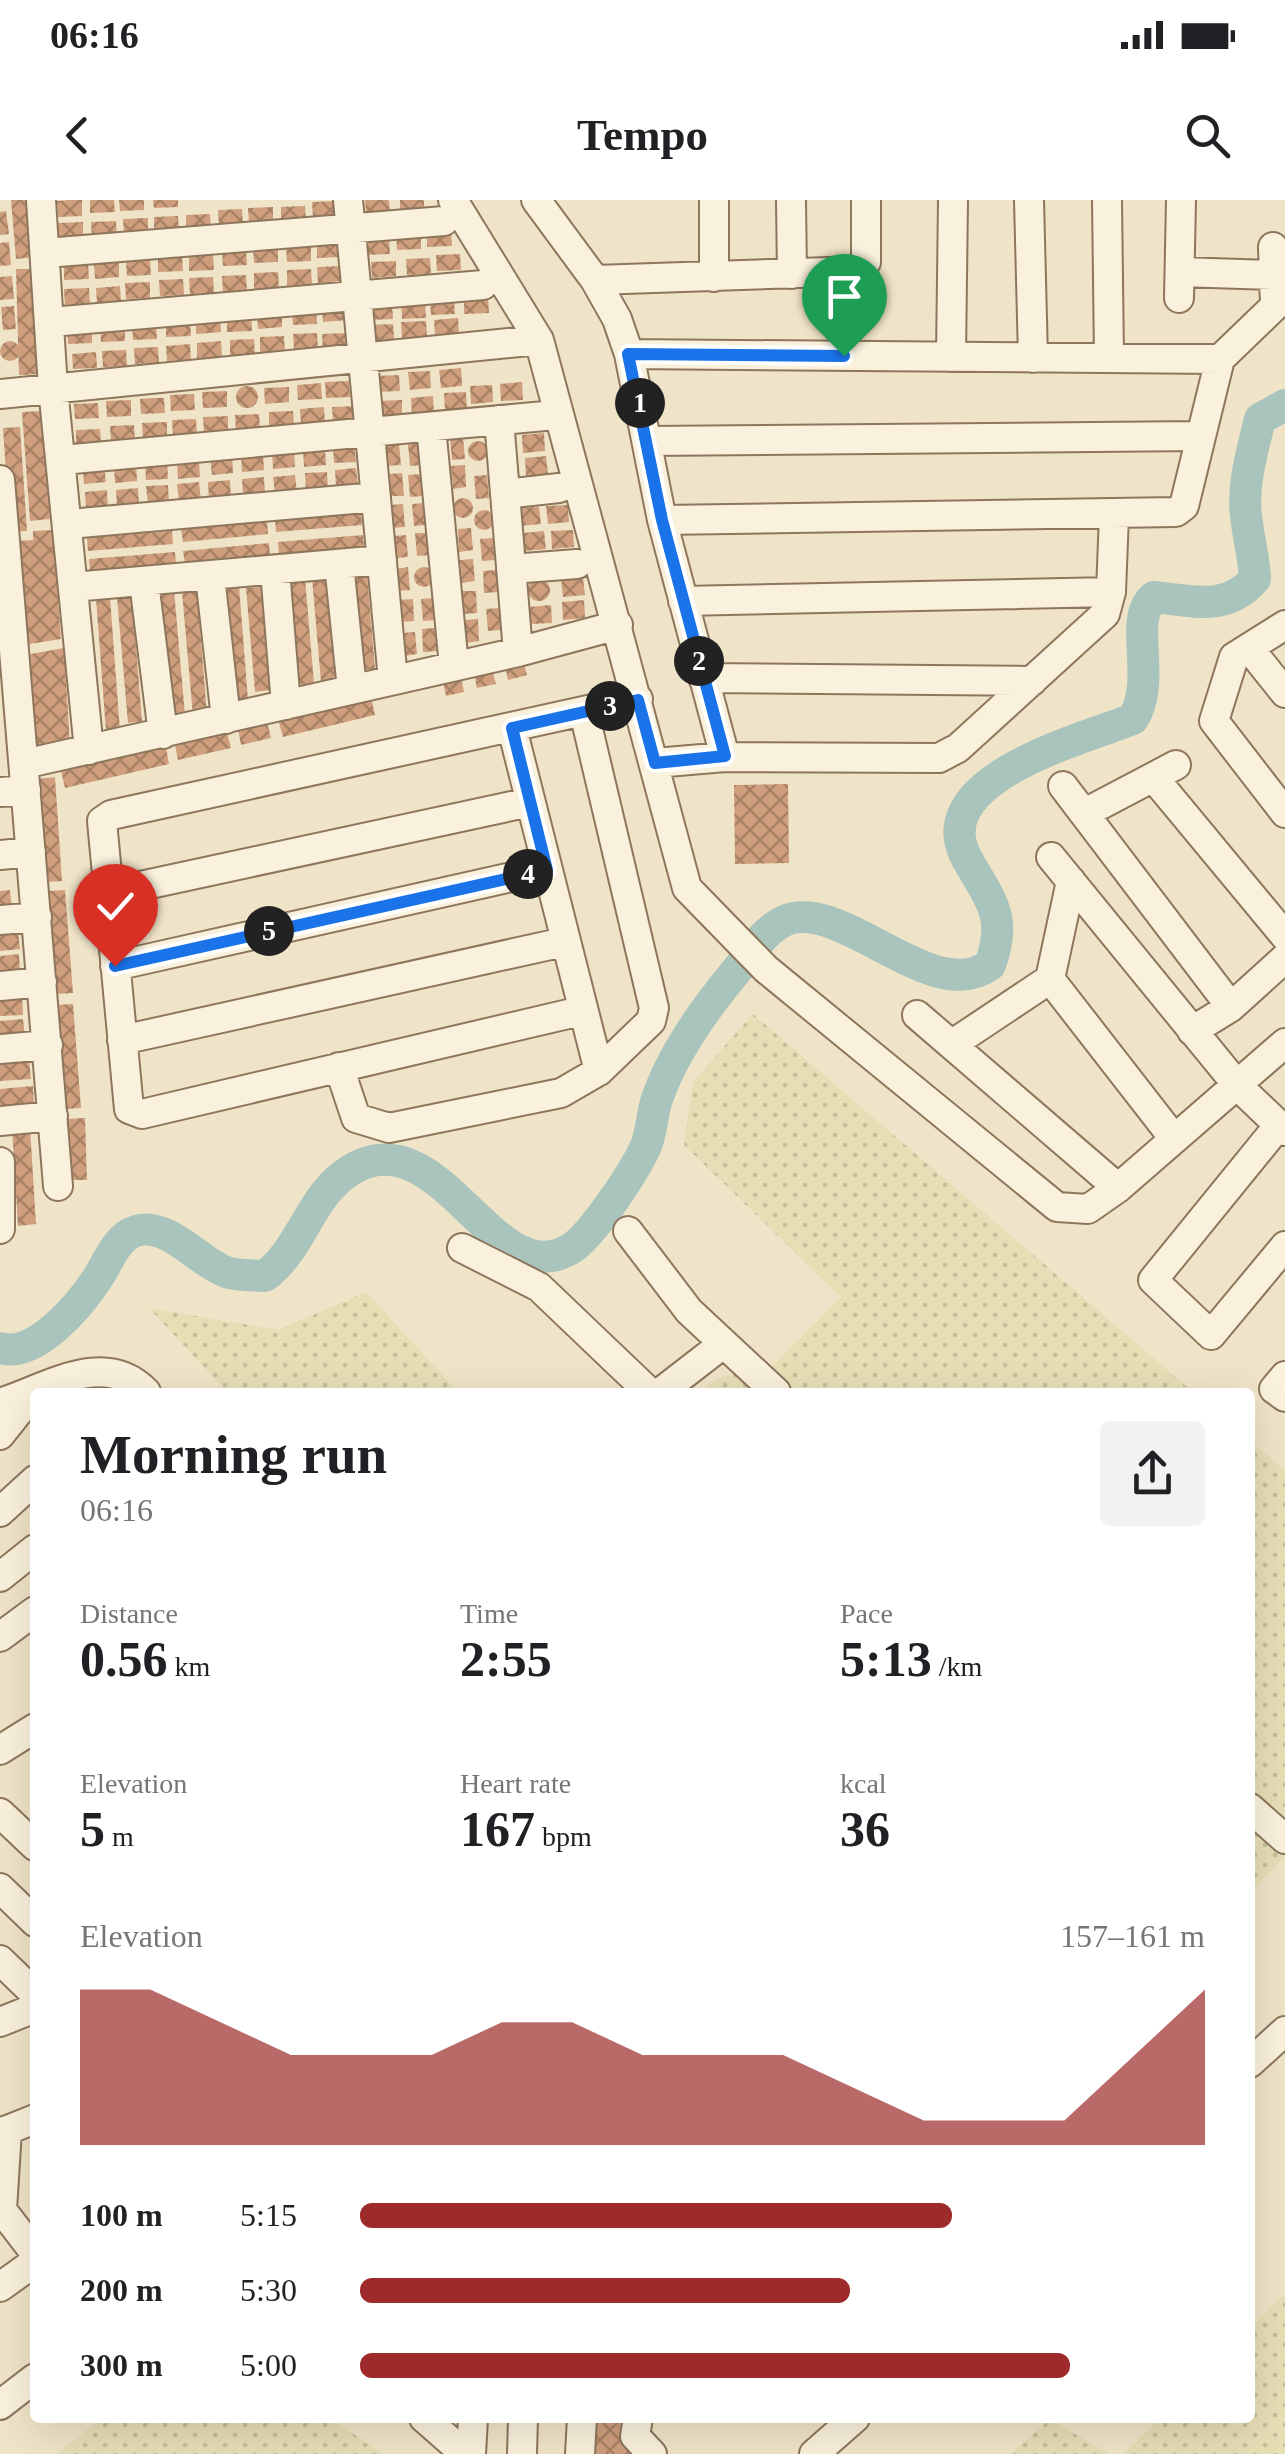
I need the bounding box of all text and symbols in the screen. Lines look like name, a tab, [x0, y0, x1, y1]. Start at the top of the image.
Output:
text: 06:16	[50, 14, 139, 56]
icon: back	[50, 108, 105, 163]
icon: search	[1180, 108, 1235, 163]
text: Tempo	[577, 110, 708, 160]
pin	[802, 254, 887, 357]
icon: arrive	[817, 269, 872, 324]
pin: 1	[615, 378, 665, 428]
text: 1	[633, 387, 647, 418]
pin: 2	[674, 636, 724, 686]
text: 2	[692, 645, 706, 676]
pin: 3	[585, 681, 635, 731]
text: 3	[603, 690, 617, 721]
pin: 4	[503, 849, 553, 899]
text: 4	[521, 858, 535, 889]
pin	[73, 864, 158, 967]
icon: check	[88, 879, 143, 934]
pin: 5	[244, 906, 294, 956]
text: 5	[262, 915, 276, 946]
button: share	[1100, 1421, 1205, 1526]
text: Morning run	[80, 1424, 387, 1485]
text: 06:16	[80, 1492, 153, 1528]
text: Distance	[80, 1598, 178, 1629]
text: Time	[460, 1598, 518, 1629]
text: Pace	[840, 1598, 893, 1629]
text: 0.56	[80, 1631, 168, 1687]
text: 2:55	[460, 1631, 552, 1687]
text: 5:13	[840, 1631, 932, 1687]
text: km	[168, 1651, 210, 1682]
text: /km	[932, 1651, 982, 1682]
text: Elevation	[80, 1768, 187, 1799]
text: Heart rate	[460, 1768, 571, 1799]
text: kcal	[840, 1768, 887, 1799]
text: 5	[80, 1801, 105, 1857]
text: 167	[460, 1801, 535, 1857]
text: 36	[840, 1801, 890, 1857]
text: m	[105, 1821, 134, 1852]
text: bpm	[535, 1821, 592, 1852]
text: Elevation	[80, 1918, 203, 1954]
text: 157–161 m	[1060, 1918, 1205, 1954]
text: 100 m	[80, 2197, 163, 2233]
text: 5:15	[240, 2197, 297, 2233]
text: 200 m	[80, 2272, 163, 2308]
text: 5:30	[240, 2272, 297, 2308]
text: 300 m	[80, 2347, 163, 2383]
text: 5:00	[240, 2347, 297, 2383]

